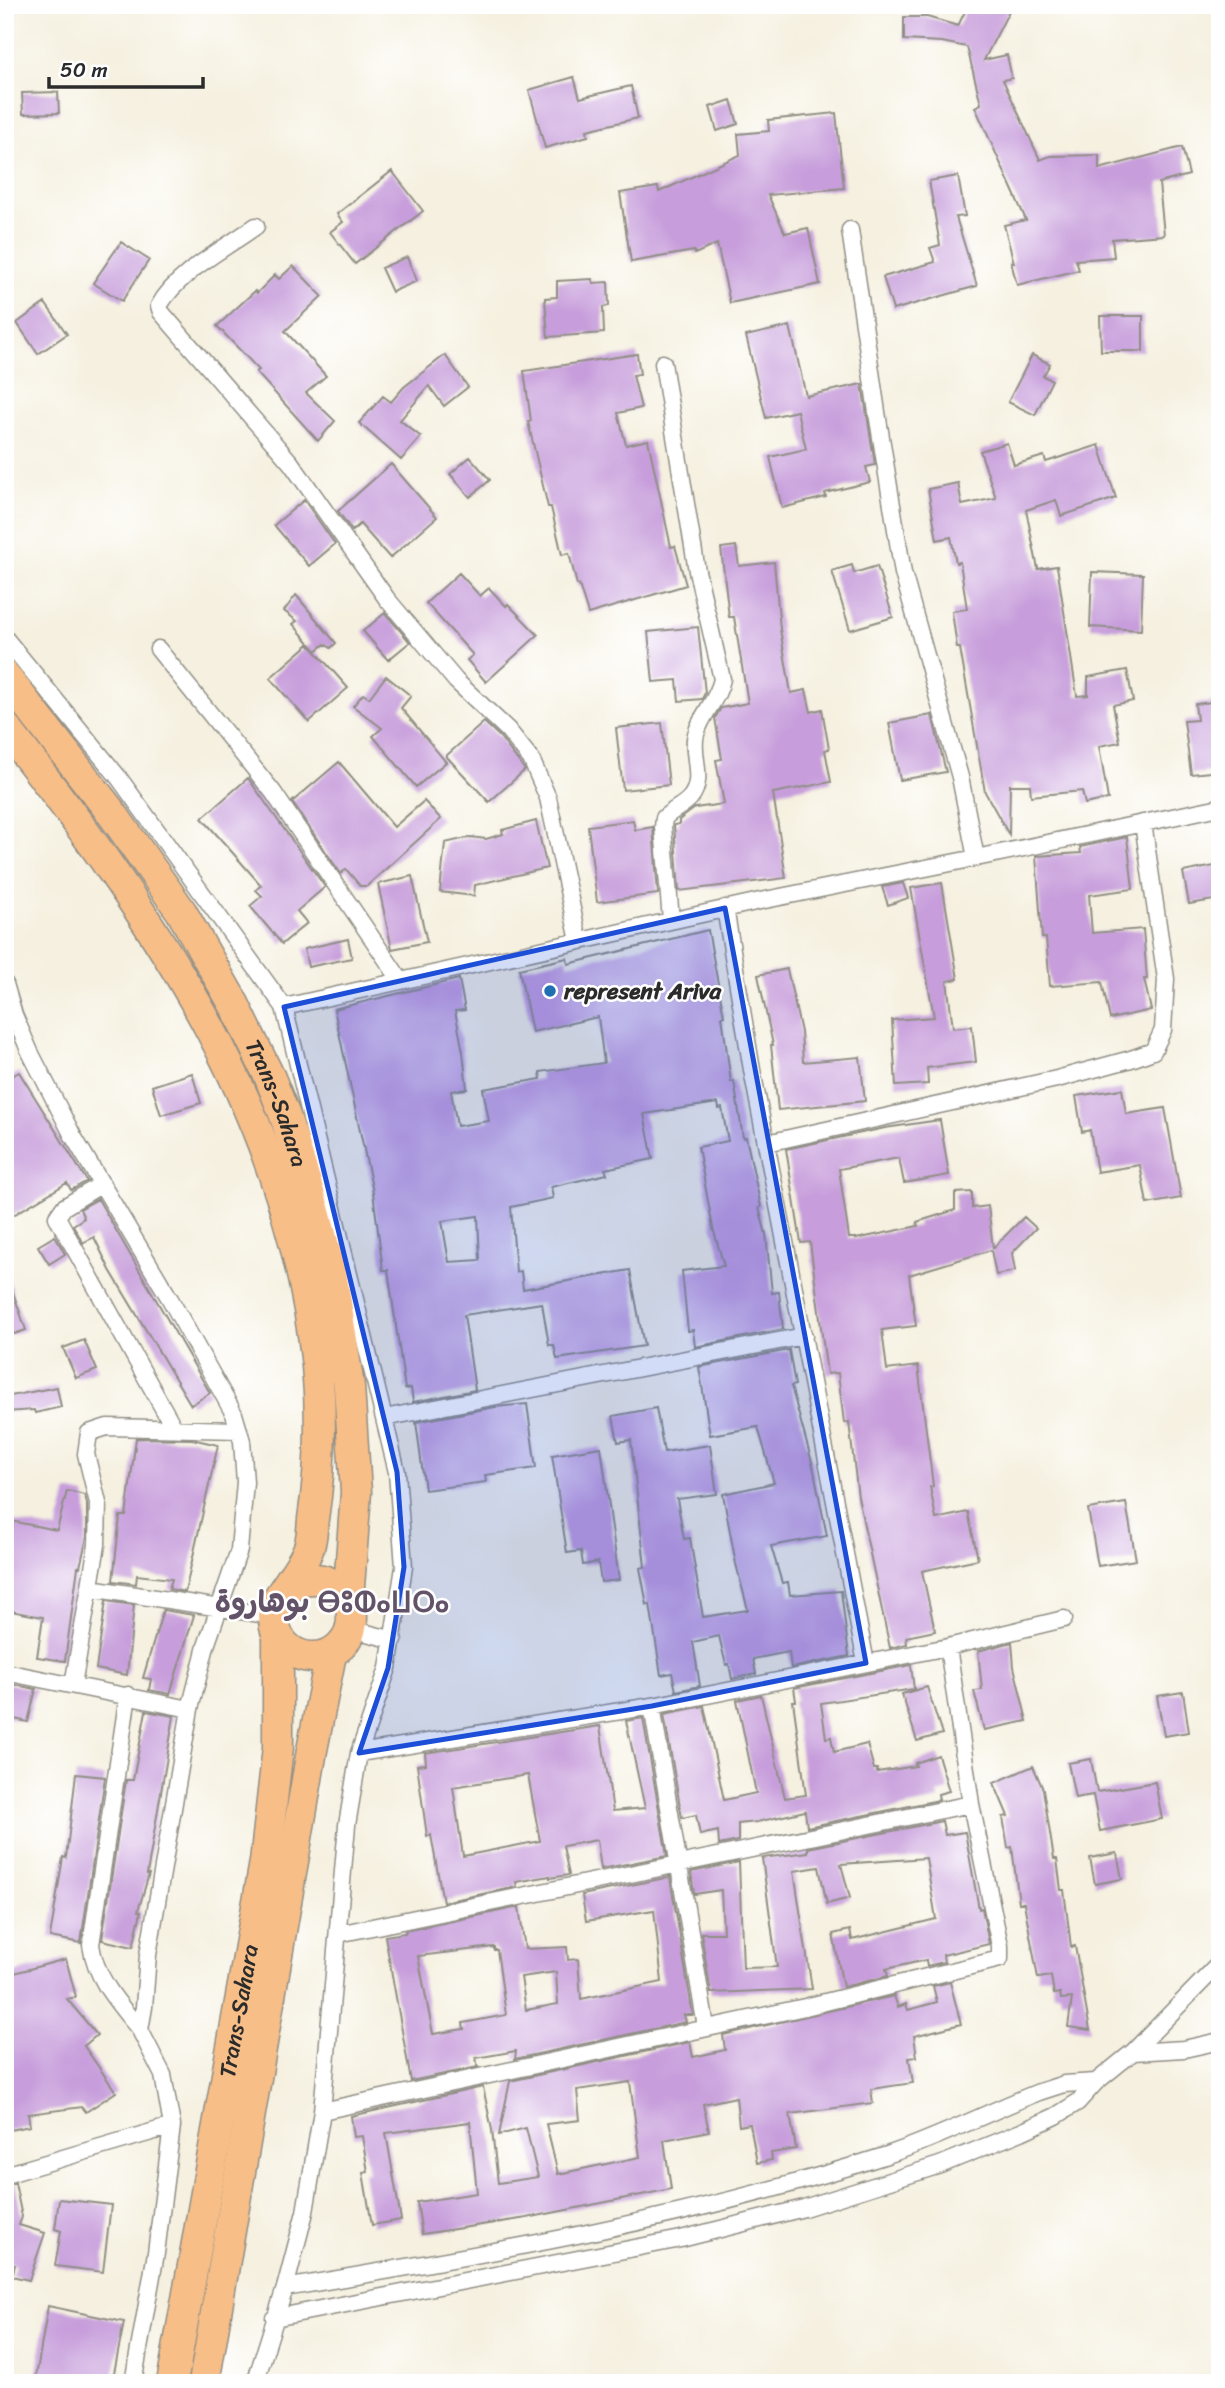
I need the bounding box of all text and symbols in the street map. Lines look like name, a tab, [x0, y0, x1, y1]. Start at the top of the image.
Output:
scale bar	[49, 46, 203, 90]
text: 50 m	[60, 51, 108, 89]
place label: represent Ariva	[563, 971, 723, 1012]
marker: represent Ariva	[542, 983, 558, 999]
street label: Trans-Sahara	[233, 1032, 320, 1172]
district label: بوهاروة ⴱⵓⵀⴰⵡⵔⴰ	[215, 1575, 449, 1629]
street label: Trans-Sahara	[207, 1941, 271, 2081]

